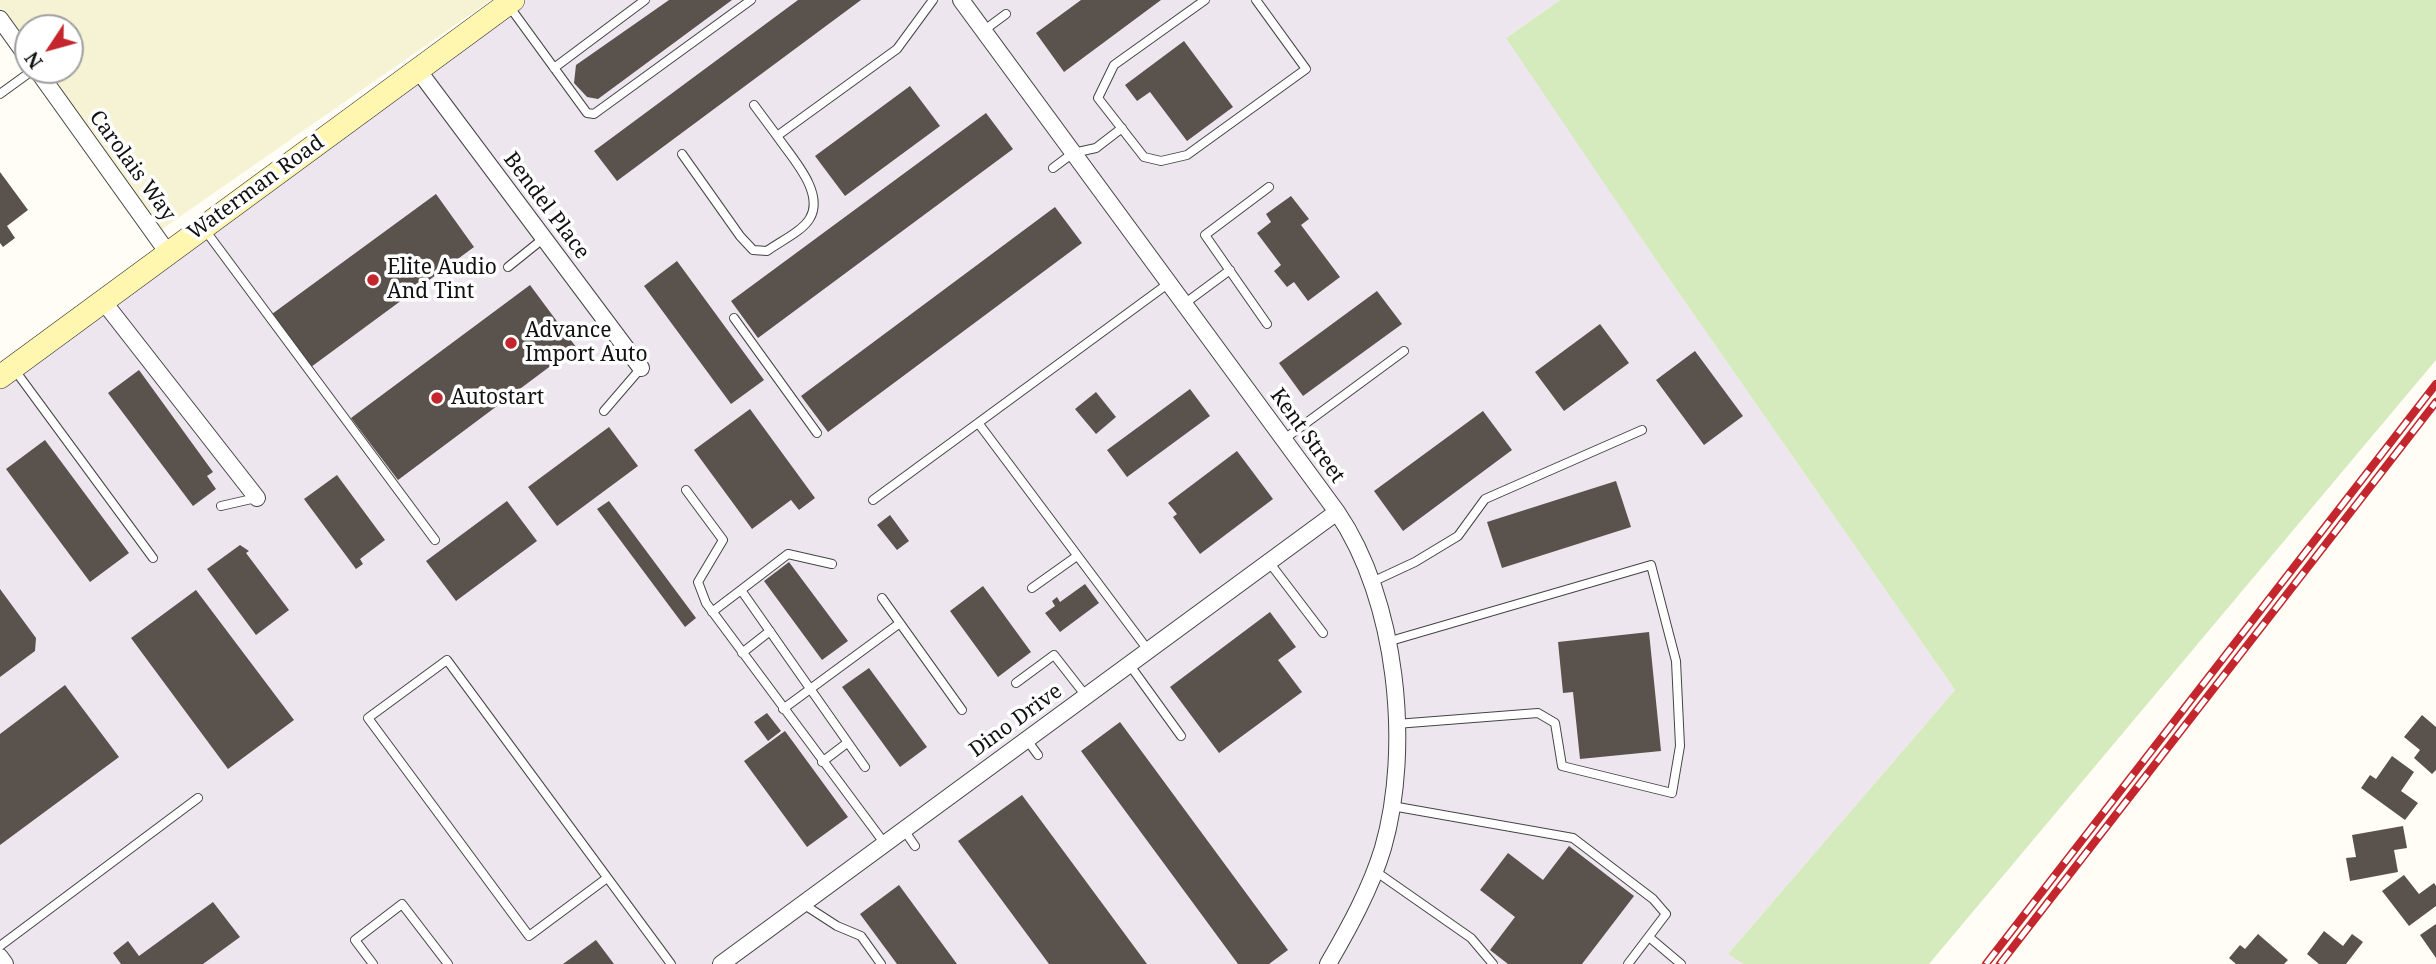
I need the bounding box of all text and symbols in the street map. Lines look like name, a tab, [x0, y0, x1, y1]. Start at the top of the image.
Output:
north arrow	[14, 14, 84, 84]
text: N	[19, 46, 49, 74]
street label: Carolais Way	[83, 106, 181, 226]
street label: Waterman Road	[183, 130, 329, 246]
street label: Bendel Place	[498, 148, 594, 264]
place label: Elite Audio And Tint	[387, 255, 497, 305]
marker: Elite Audio And Tint	[365, 272, 381, 288]
place label: Advance Import Auto	[525, 318, 648, 368]
marker: Advance Import Auto	[503, 335, 519, 351]
street label: Kent Street	[1264, 384, 1350, 488]
place label: Autostart	[451, 385, 544, 411]
marker: Autostart	[429, 390, 445, 406]
street label: Dino Drive	[965, 679, 1067, 763]

